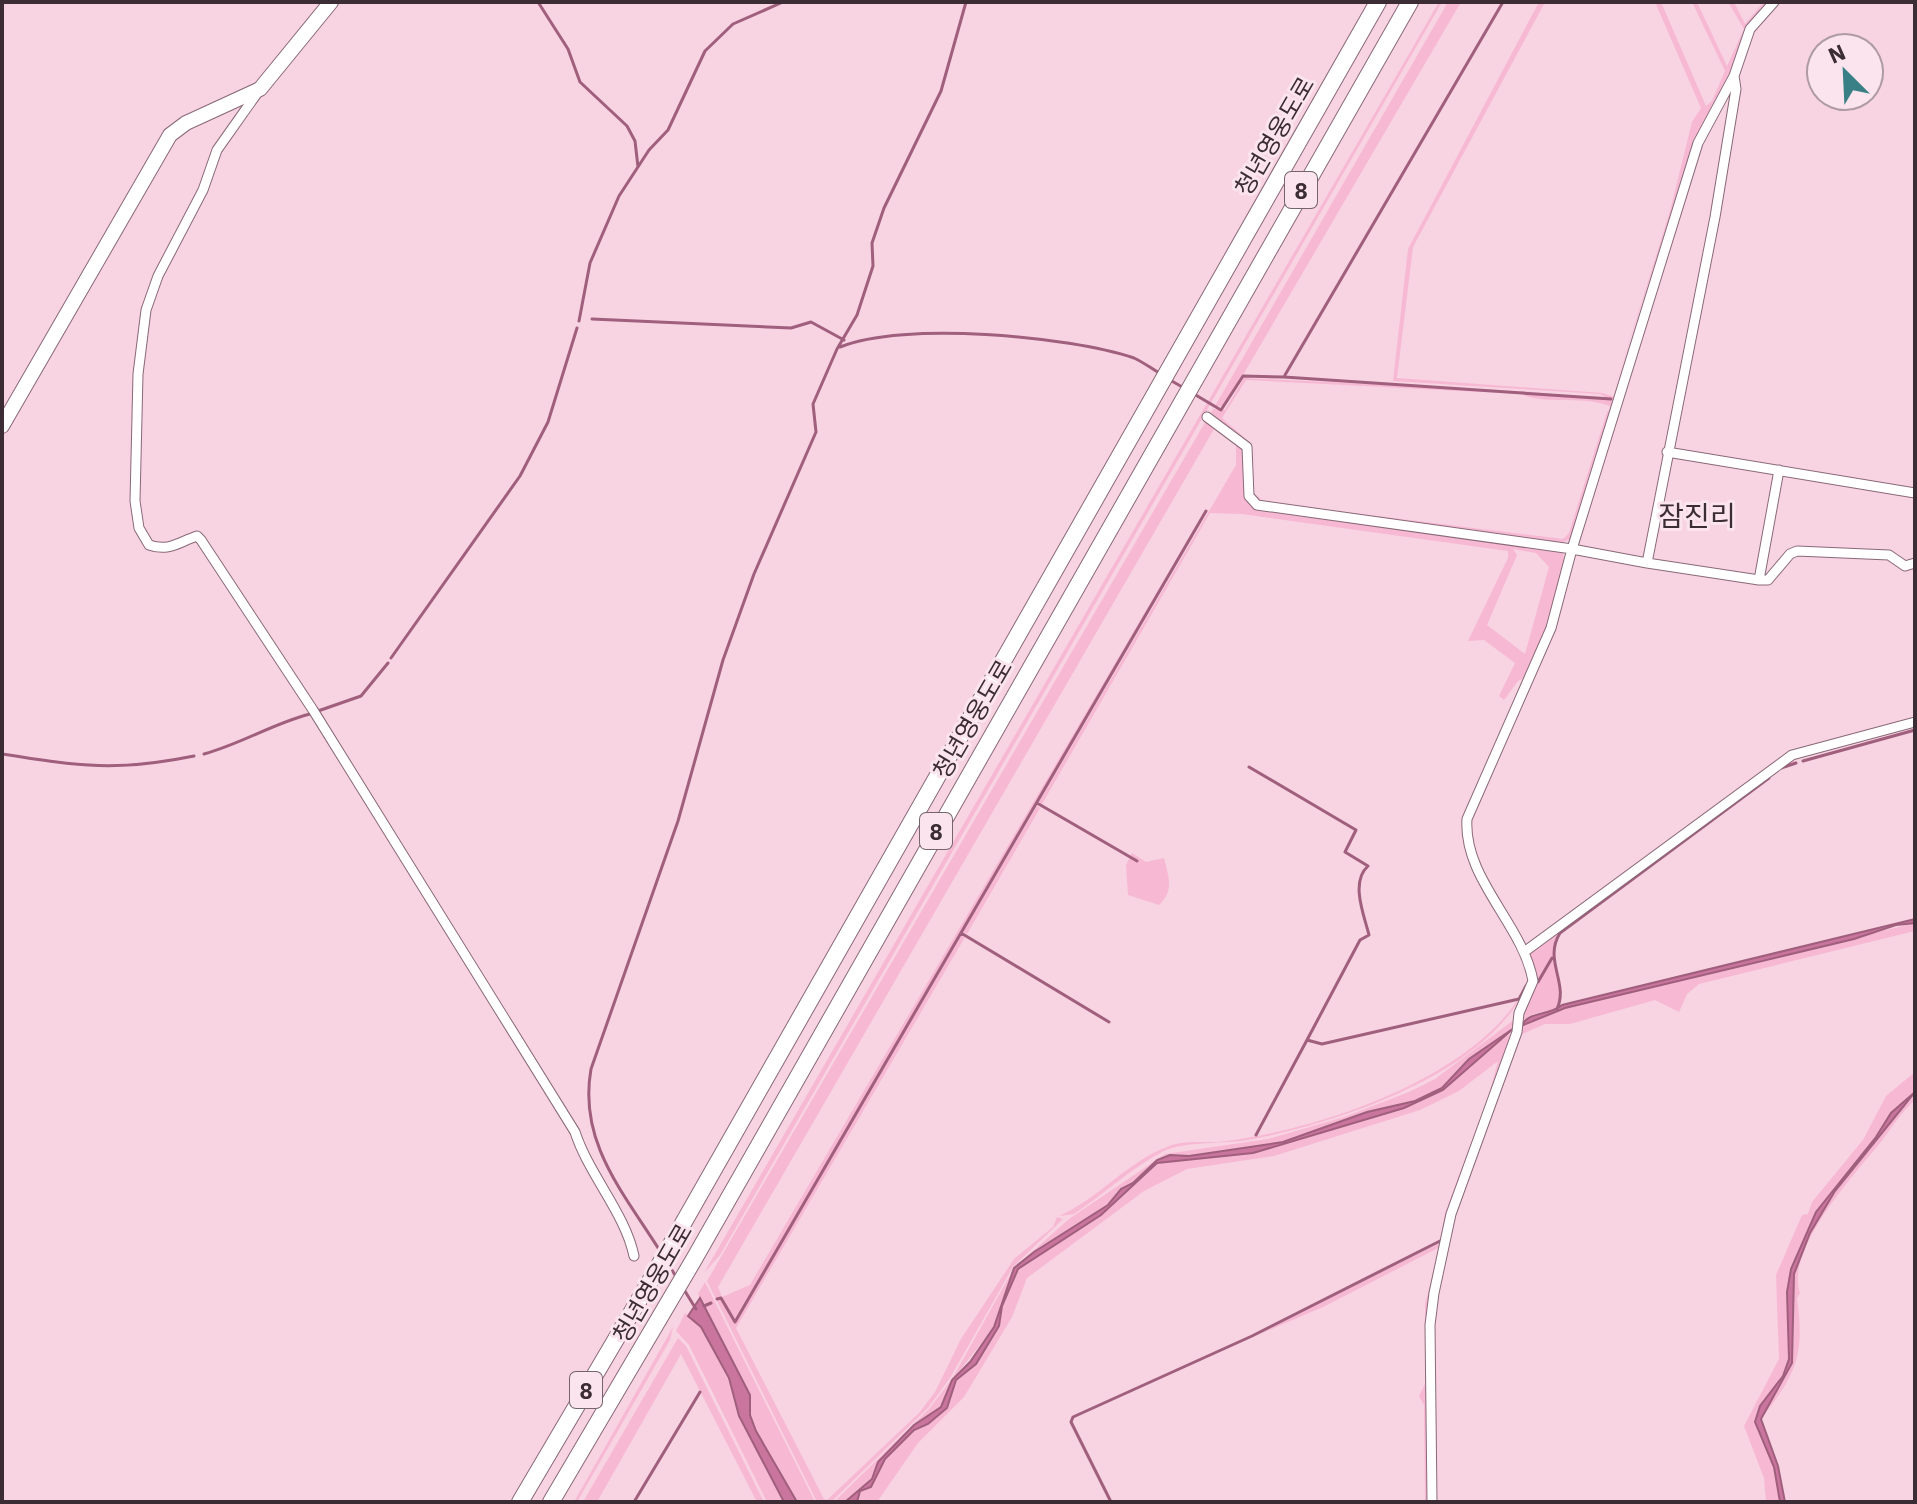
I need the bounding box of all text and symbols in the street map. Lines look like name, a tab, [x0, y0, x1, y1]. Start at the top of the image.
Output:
north arrow	[1805, 32, 1885, 112]
text: N	[1823, 37, 1850, 70]
street label: 청년영웅도로	[1227, 71, 1321, 201]
road number: 8	[1285, 172, 1317, 208]
district label: 잠진리	[1658, 497, 1736, 534]
street label: 청년영웅도로	[925, 654, 1019, 784]
road number: 8	[920, 813, 952, 849]
street label: 청년영웅도로	[605, 1218, 699, 1348]
road number: 8	[570, 1372, 602, 1408]

